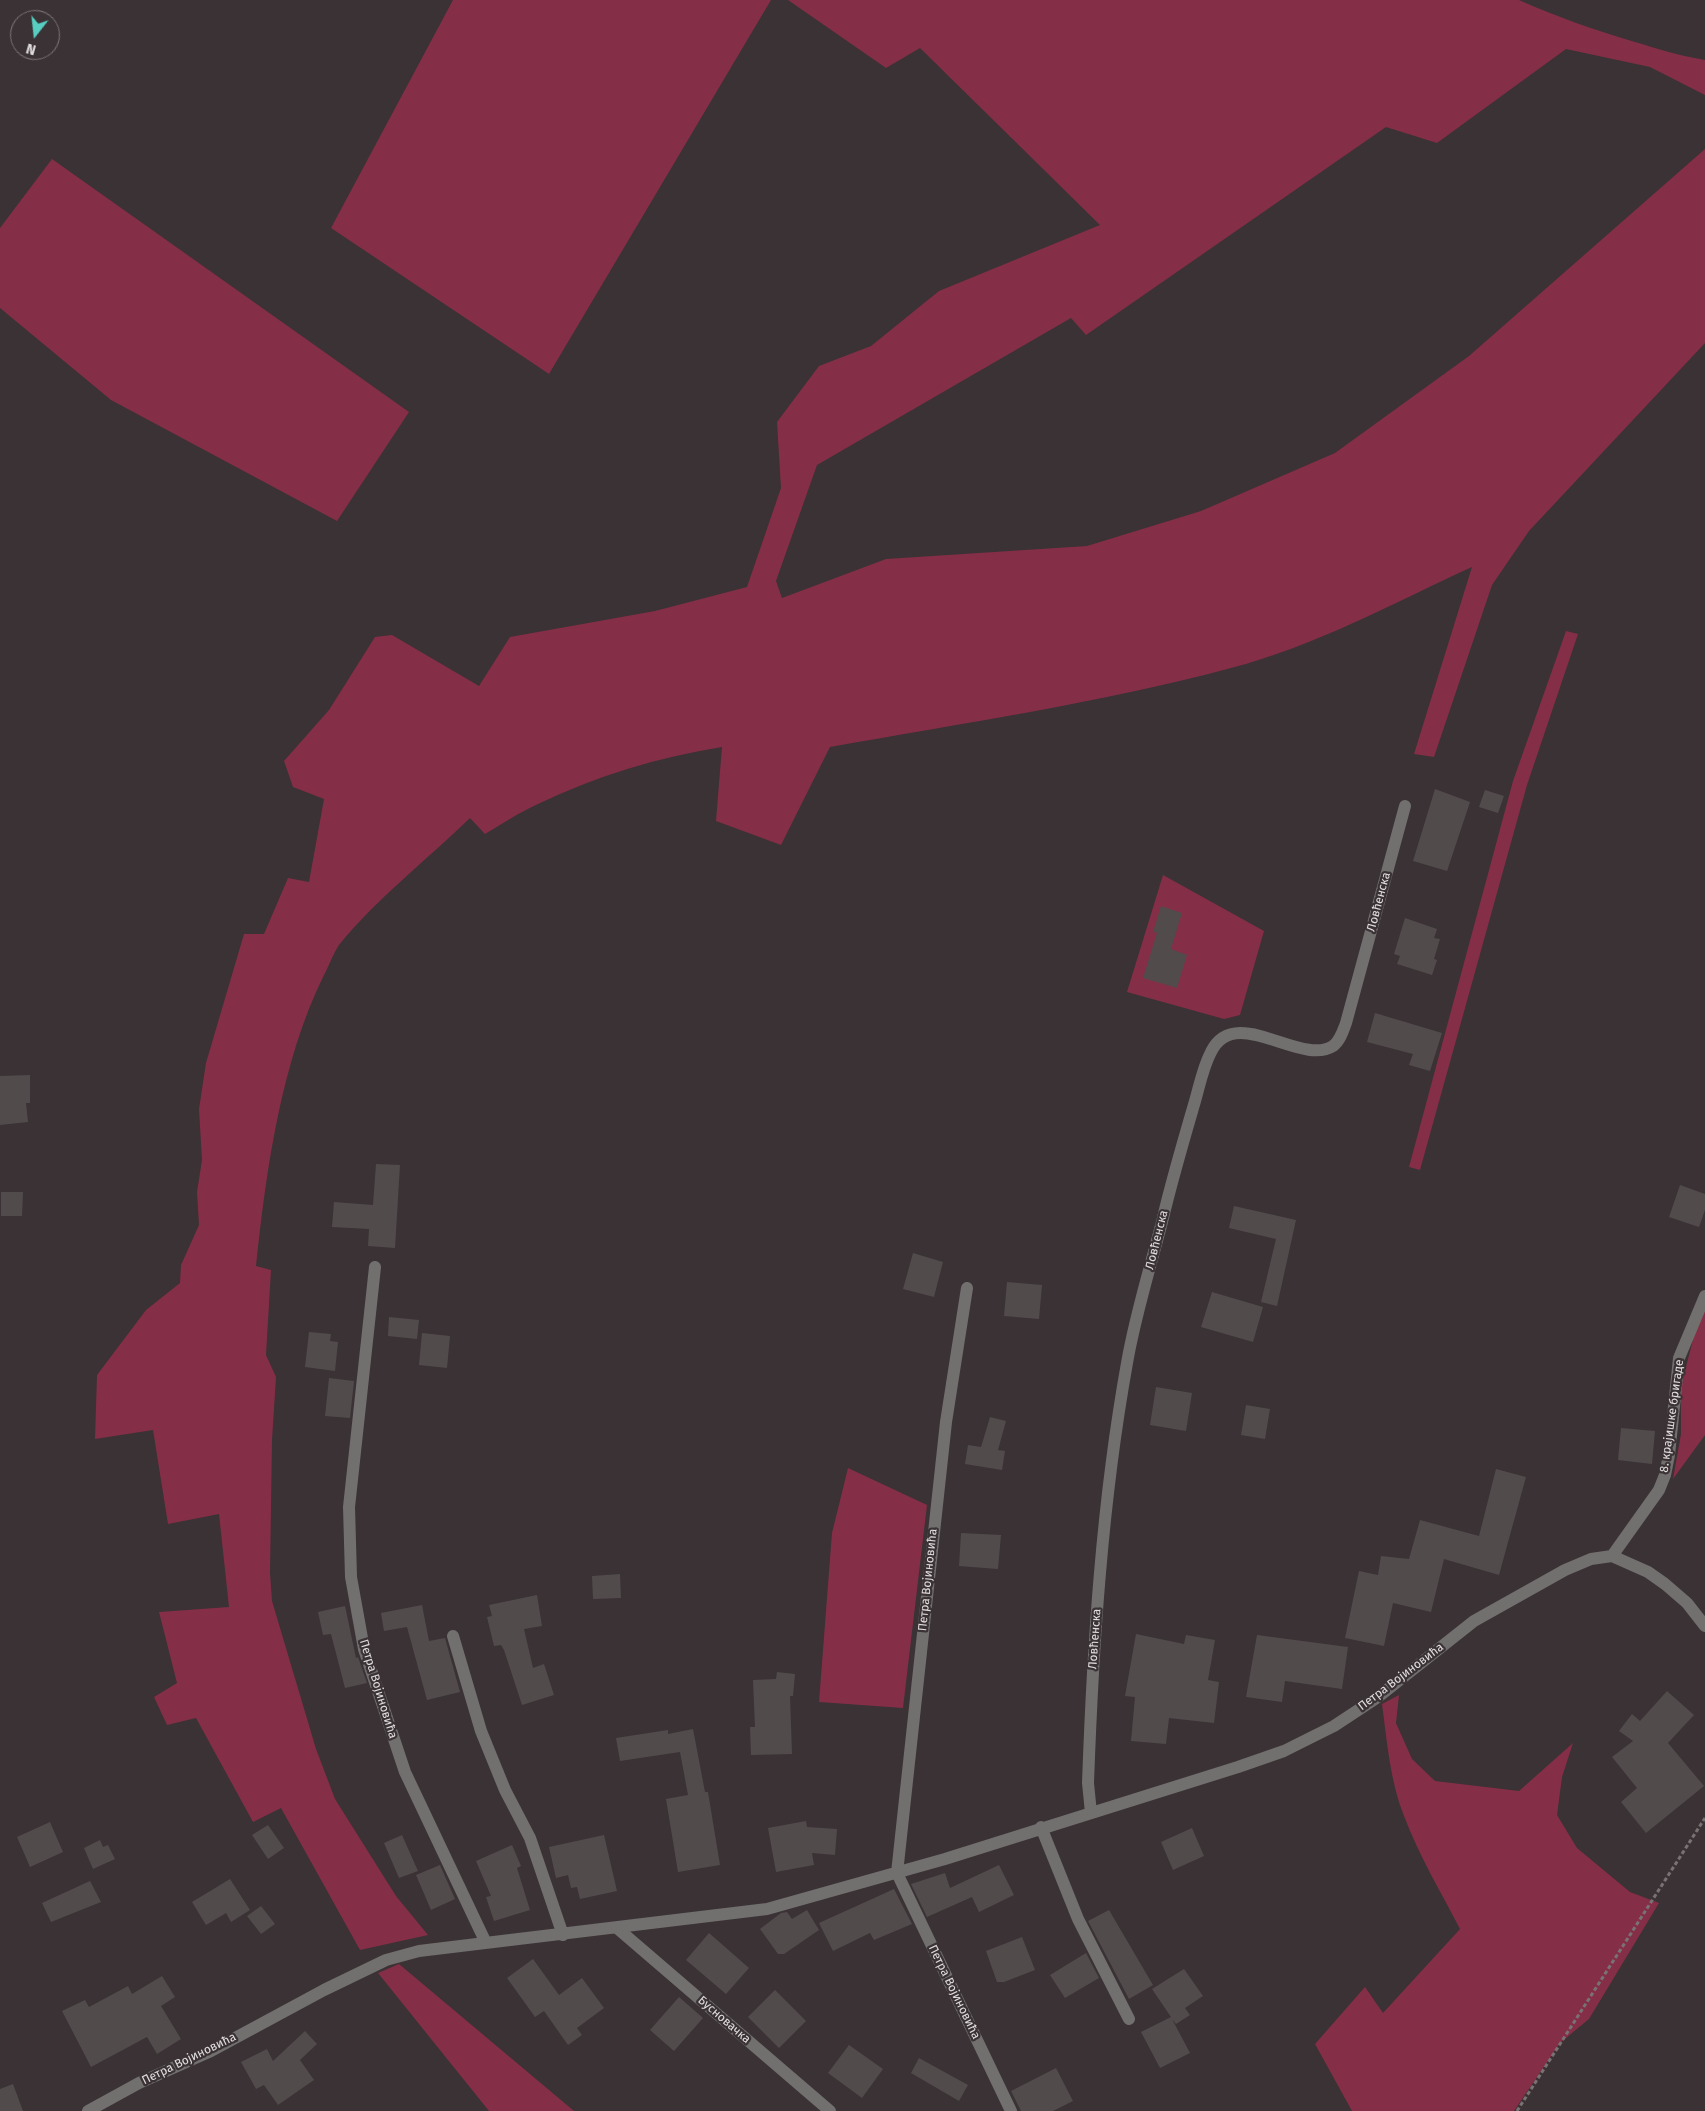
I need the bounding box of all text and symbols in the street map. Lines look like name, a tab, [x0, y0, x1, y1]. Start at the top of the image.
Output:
north arrow	[10, 10, 60, 60]
text: N	[24, 39, 38, 58]
street label: Ловћенска	[1364, 871, 1394, 933]
street label: Ловћенска	[1143, 1209, 1171, 1271]
street label: 8. крајишке бригаде	[1657, 1359, 1687, 1473]
street label: Петра Војиновића	[915, 1528, 941, 1632]
street label: Ловћенска	[1086, 1608, 1104, 1670]
street label: Петра Војиновића	[356, 1638, 400, 1740]
street label: Петра Војиновића	[1356, 1640, 1446, 1714]
street label: Петра Војиновића	[925, 1943, 983, 2041]
street label: Бусновачка	[695, 1993, 753, 2047]
street label: Петра Војиновића	[140, 2030, 238, 2088]

